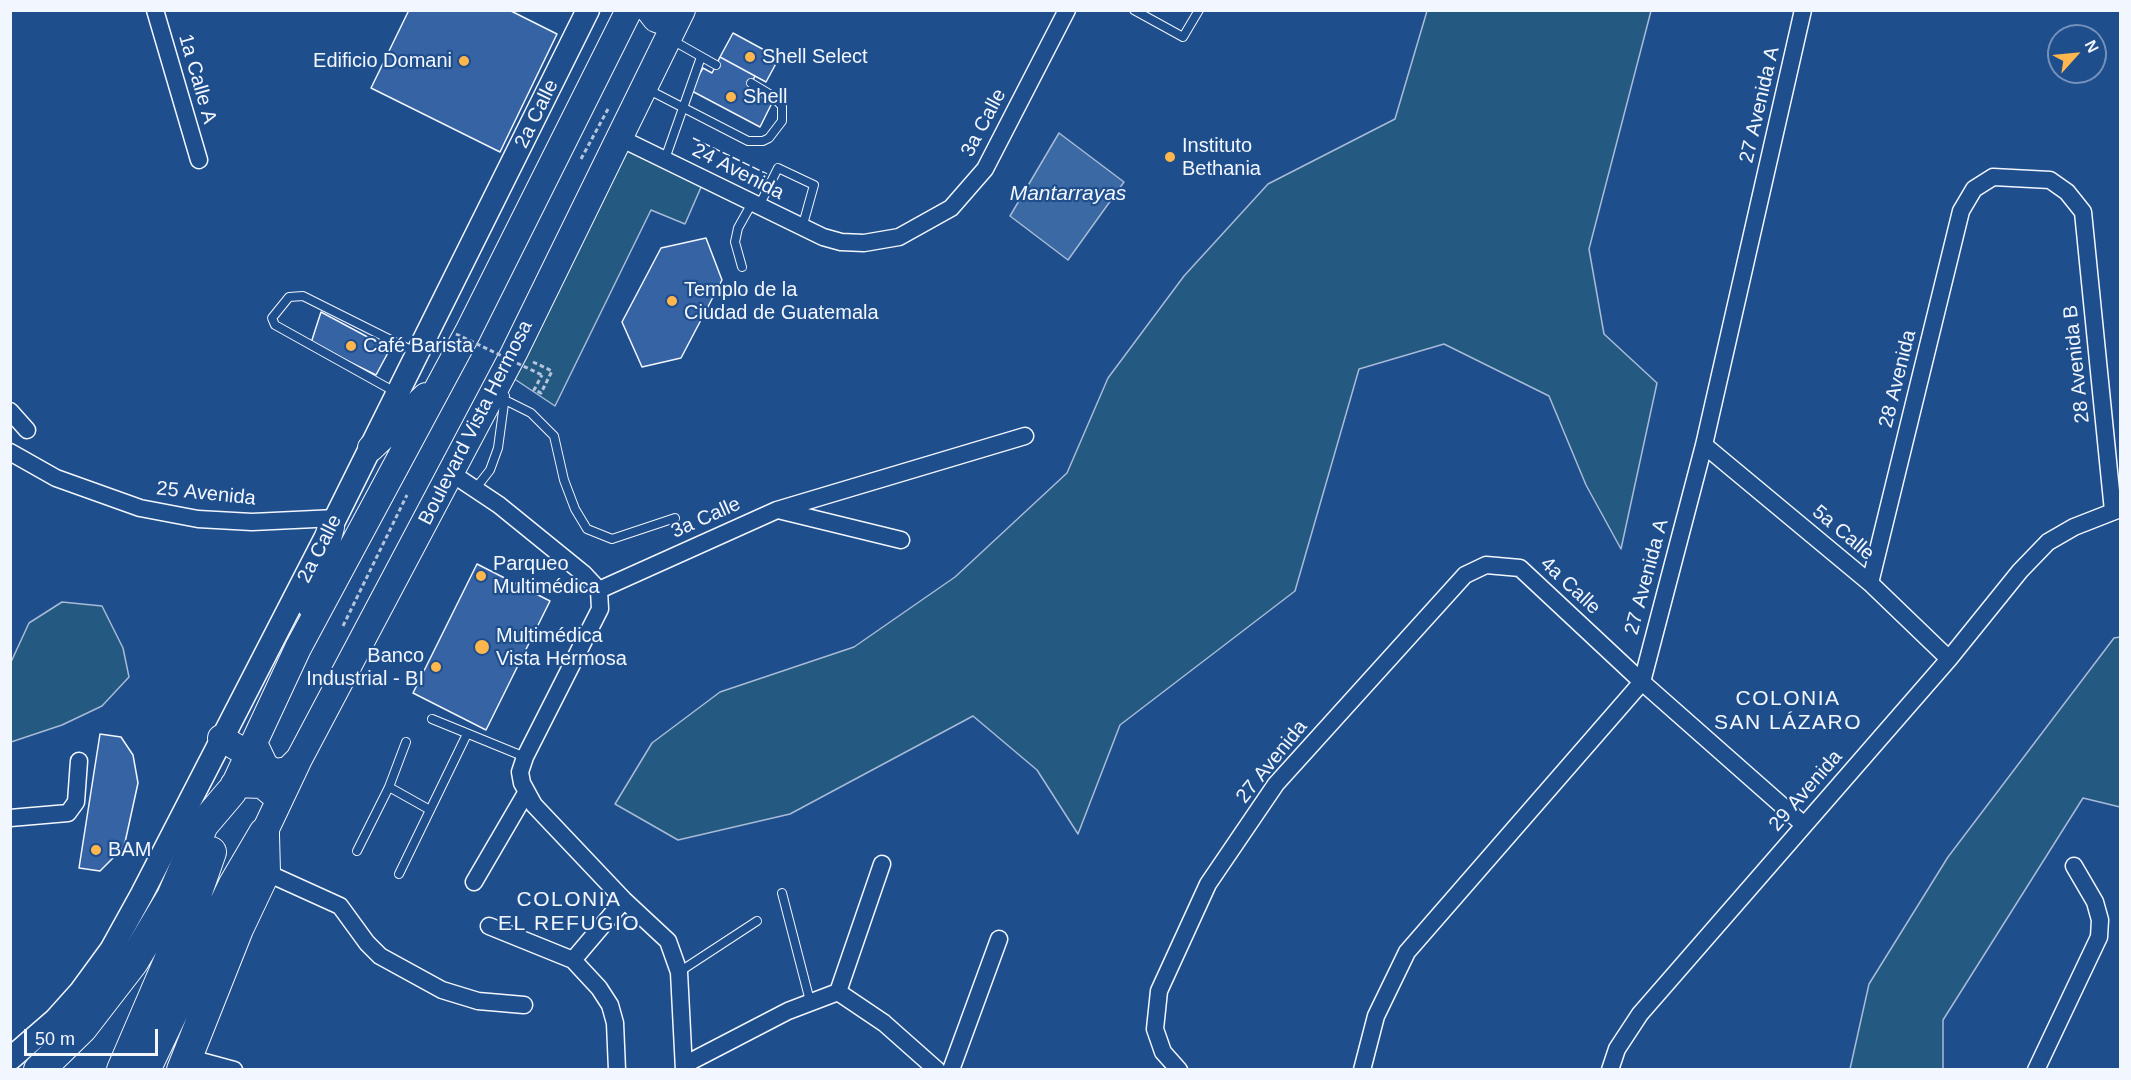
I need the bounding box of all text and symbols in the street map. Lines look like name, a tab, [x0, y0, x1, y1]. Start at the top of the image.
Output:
north arrow	[2047, 24, 2107, 84]
street label: 1a Calle A	[173, 31, 221, 127]
text: N	[2082, 37, 2102, 56]
place label: Shell Select	[762, 45, 868, 69]
street label: 27 Avenida A	[1735, 45, 1785, 165]
place label: Edificio Domani	[313, 49, 452, 73]
marker: Shell Select	[743, 50, 757, 64]
marker: Edificio Domani	[457, 54, 471, 68]
street label: 2a Calle	[510, 76, 564, 152]
place label: Shell	[743, 85, 787, 109]
street label: 3a Calle	[956, 85, 1012, 161]
marker: Shell	[724, 90, 738, 104]
place label: Instituto Bethania	[1182, 134, 1261, 181]
street label: 24 Avenida	[688, 139, 788, 205]
marker: Instituto Bethania	[1163, 150, 1177, 164]
water label: Mantarrayas	[1010, 181, 1126, 207]
place label: Templo de la Ciudad de Guatemala	[684, 278, 879, 325]
marker: Templo de la Ciudad de Guatemala	[665, 294, 679, 308]
street label: 28 Avenida B	[2059, 304, 2095, 424]
street label: Boulevard Vista Hermosa	[414, 317, 538, 529]
street label: 28 Avenida	[1874, 328, 1922, 430]
place label: Café Barista	[363, 334, 473, 358]
marker: Café Barista	[344, 339, 358, 353]
street label: 25 Avenida	[155, 477, 257, 511]
street label: 3a Calle	[668, 492, 744, 544]
street label: 5a Calle	[1807, 500, 1879, 566]
street label: 2a Calle	[293, 511, 347, 587]
street label: 27 Avenida A	[1620, 517, 1674, 637]
place label: Parqueo Multimédica	[493, 552, 600, 599]
street label: 4a Calle	[1535, 552, 1605, 620]
marker: Parqueo Multimédica	[474, 569, 488, 583]
place label: Multimédica Vista Hermosa	[496, 624, 627, 671]
marker: Multimédica Vista Hermosa	[473, 638, 491, 656]
place label: Banco Industrial - BI	[306, 644, 424, 691]
marker: Banco Industrial - BI	[429, 660, 443, 674]
district label: COLONIA SAN LÁZARO	[1714, 686, 1862, 736]
street label: 27 Avenida	[1231, 716, 1313, 808]
street label: 29 Avenida	[1764, 745, 1848, 837]
place label: BAM	[108, 838, 151, 862]
marker: BAM	[89, 843, 103, 857]
district label: COLONIA EL REFUGIO	[498, 887, 640, 937]
scale bar	[27, 1017, 160, 1055]
text: 50 m	[35, 1029, 75, 1049]

